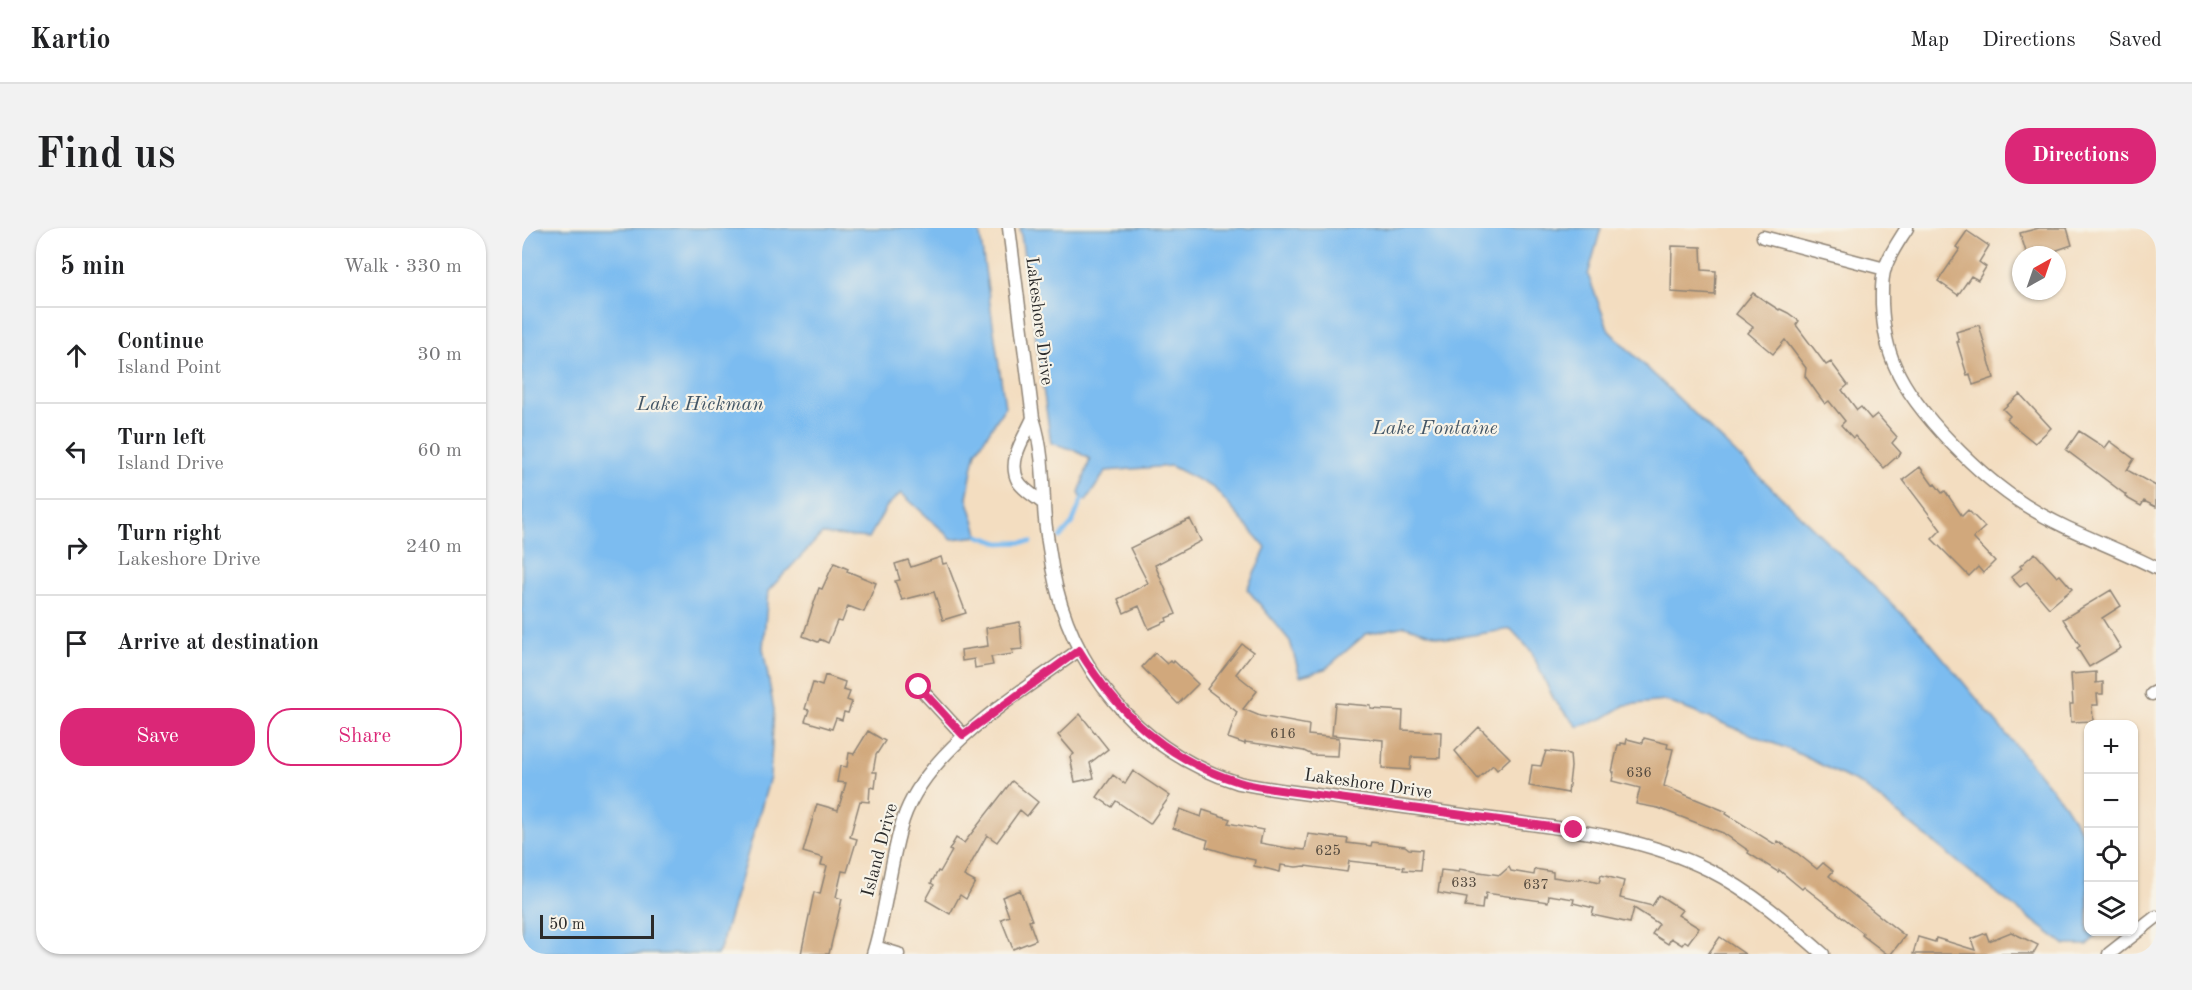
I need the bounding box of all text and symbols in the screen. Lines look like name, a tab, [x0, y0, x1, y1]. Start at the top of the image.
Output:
text: Kartio	[30, 27, 111, 55]
text: Map	[1910, 30, 1949, 51]
text: Directions	[1982, 30, 2076, 51]
text: Saved	[2109, 30, 2162, 51]
button: Directions	[2005, 128, 2156, 184]
text: Find us	[36, 135, 175, 177]
north arrow	[2012, 246, 2066, 300]
text: 5 min	[60, 254, 125, 280]
street label: Lakeshore Drive	[1022, 256, 1056, 386]
text: Walk · 330 m	[343, 257, 462, 277]
text: Continue	[117, 331, 204, 353]
icon: ahead	[60, 339, 93, 372]
text: 30 m	[417, 345, 462, 365]
text: Island Point	[117, 358, 221, 378]
water label: Lake Hickman	[635, 395, 764, 415]
water label: Lake Fontaine	[1371, 419, 1498, 439]
text: Turn left	[117, 427, 206, 449]
icon: left	[60, 435, 93, 468]
text: 60 m	[417, 441, 462, 461]
text: Island Drive	[117, 454, 224, 474]
text: Turn right	[117, 523, 221, 545]
icon: right	[60, 531, 93, 564]
text: 240 m	[406, 537, 462, 557]
text: Lakeshore Drive	[117, 550, 260, 570]
icon: arrive	[60, 627, 93, 660]
text: Arrive at destination	[117, 632, 319, 654]
route start	[905, 673, 931, 699]
button: Save	[60, 708, 255, 766]
button: Share	[267, 708, 462, 766]
map controls	[2084, 720, 2138, 936]
button: +	[2084, 720, 2138, 774]
house number: 616	[1270, 727, 1296, 742]
street label: Lakeshore Drive	[1303, 766, 1433, 802]
house number: 636	[1626, 766, 1652, 781]
button: −	[2084, 774, 2138, 828]
street label: Island Drive	[859, 801, 901, 899]
route end	[1560, 816, 1586, 842]
button: locate	[2084, 828, 2138, 882]
house number: 625	[1315, 844, 1341, 859]
house number: 633	[1451, 876, 1477, 891]
house number: 637	[1523, 878, 1549, 893]
button: layers	[2084, 882, 2138, 936]
scale bar	[540, 912, 654, 940]
text: 50 m	[549, 917, 585, 933]

